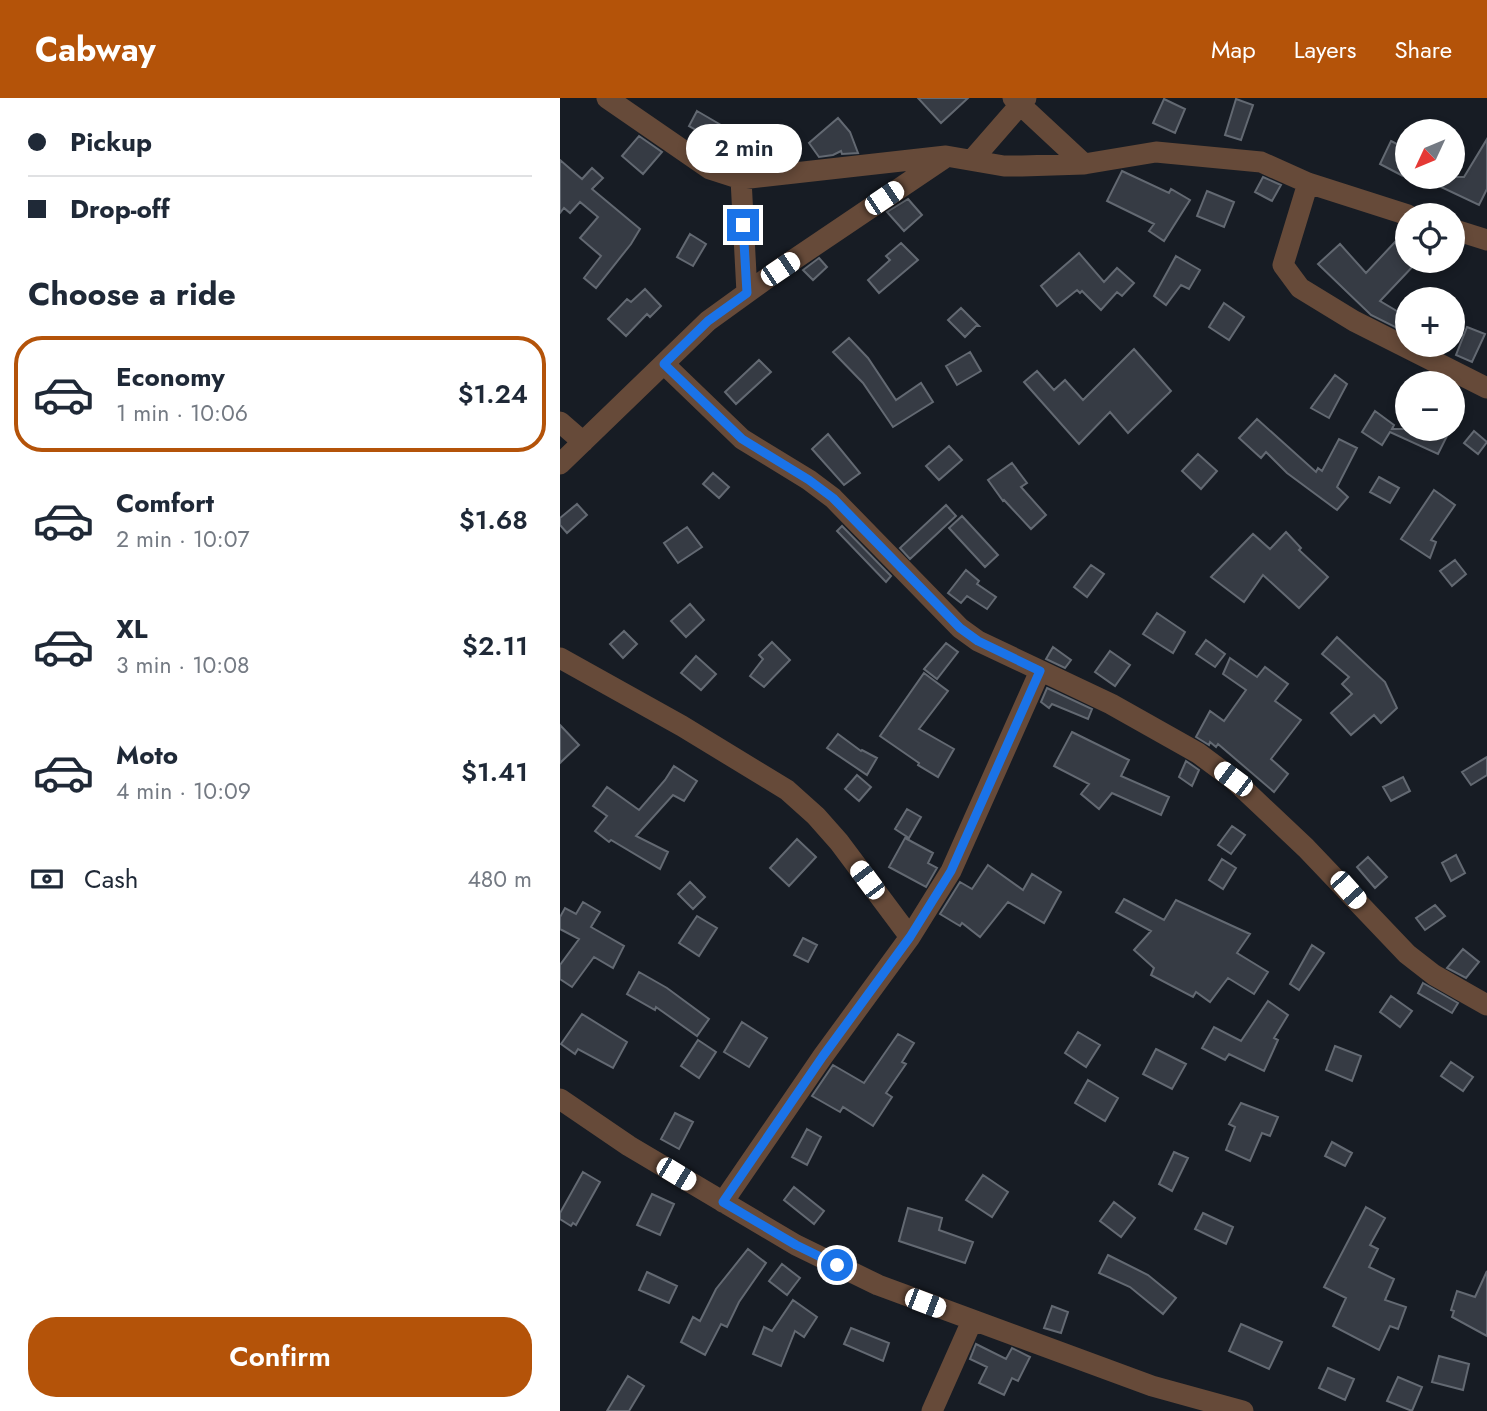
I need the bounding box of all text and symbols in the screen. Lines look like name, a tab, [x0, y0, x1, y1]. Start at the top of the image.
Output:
text: Cabway	[35, 26, 156, 73]
text: Map	[1211, 32, 1256, 67]
text: Layers	[1294, 32, 1356, 67]
text: Share	[1394, 32, 1452, 67]
north arrow	[1395, 119, 1465, 189]
map controls	[1395, 119, 1465, 441]
text: Pickup	[70, 123, 152, 161]
callout: 2 min	[685, 123, 801, 172]
text: 2 min	[714, 131, 774, 165]
car	[861, 178, 908, 218]
text: Drop-off	[70, 190, 170, 228]
button: locate	[1395, 203, 1465, 273]
route end	[727, 209, 759, 241]
car	[757, 249, 804, 289]
text: Choose a ride	[28, 271, 236, 317]
button: +	[1395, 287, 1465, 357]
text: Economy	[116, 358, 225, 396]
icon: car	[32, 363, 95, 426]
button: −	[1395, 371, 1465, 441]
text: $1.24	[458, 375, 528, 413]
text: 1 min · 10:06	[116, 396, 248, 430]
text: Comfort	[116, 484, 214, 522]
icon: car	[32, 489, 95, 552]
text: $1.68	[459, 501, 528, 539]
text: 2 min · 10:07	[116, 522, 250, 556]
text: XL	[116, 610, 148, 648]
icon: car	[32, 615, 95, 678]
text: $2.11	[462, 627, 528, 665]
text: 3 min · 10:08	[116, 648, 250, 682]
text: Moto	[116, 736, 178, 774]
icon: car	[32, 741, 95, 804]
text: $1.41	[461, 753, 528, 791]
car	[1210, 758, 1257, 800]
text: 4 min · 10:09	[116, 774, 251, 808]
car	[846, 857, 889, 903]
icon: cash	[28, 860, 66, 898]
text: Cash	[84, 860, 138, 898]
text: 480 m	[467, 862, 532, 896]
car	[1327, 867, 1370, 913]
car	[653, 1154, 700, 1194]
route start	[821, 1249, 853, 1281]
car	[902, 1286, 949, 1320]
button: Confirm	[28, 1317, 532, 1397]

